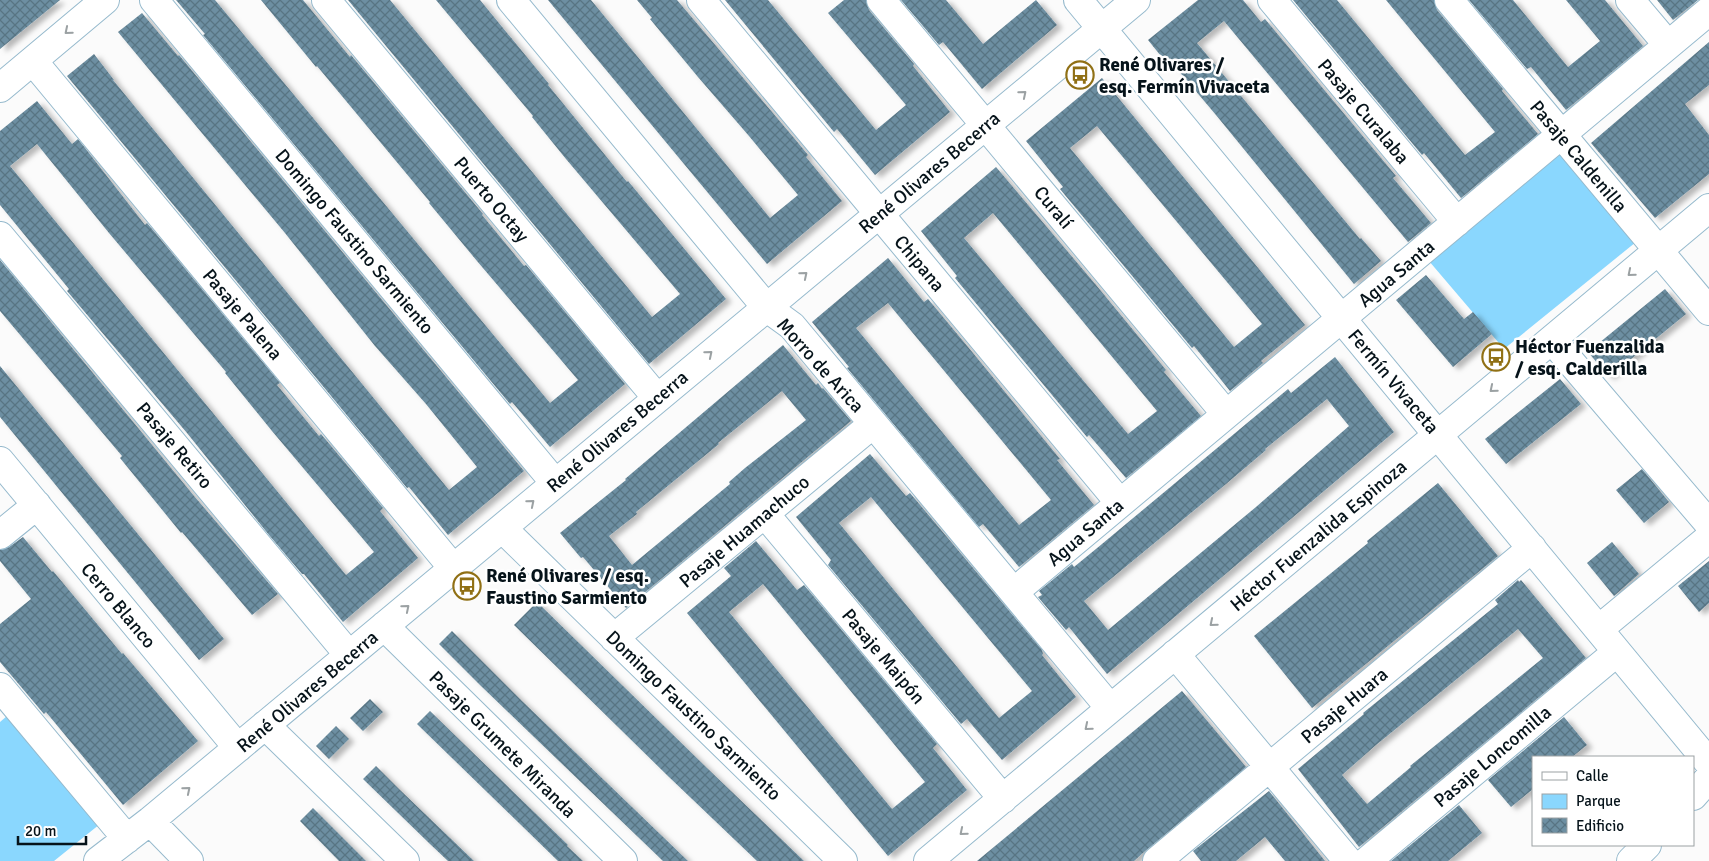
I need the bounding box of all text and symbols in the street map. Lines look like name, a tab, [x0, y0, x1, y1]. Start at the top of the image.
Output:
one-way arrow	[65, 26, 74, 34]
place label: René Olivares / esq. Fermín Vivaceta	[1099, 53, 1270, 99]
street label: Pasaje Curalaba	[1312, 54, 1414, 169]
bus stop icon: René Olivares / esq. Fermín Vivaceta	[1065, 60, 1095, 90]
one-way arrow	[1018, 90, 1027, 99]
street label: Pasaje Caldenilla	[1524, 96, 1632, 218]
street label: René Olivares Becerra	[854, 107, 1005, 239]
street label: Domingo Faustino Sarmiento	[270, 144, 439, 339]
street label: Puerto Octay	[448, 152, 534, 248]
street label: Curalí	[1028, 181, 1079, 235]
street label: Chipana	[889, 230, 950, 297]
street label: Agua Santa	[1353, 235, 1440, 313]
street label: Pasaje Palena	[197, 264, 287, 365]
one-way arrow	[1628, 268, 1637, 277]
one-way arrow	[798, 273, 807, 281]
street label: Morro de Arica	[771, 313, 869, 418]
street label: Fermín Vivaceta	[1342, 324, 1444, 439]
place label: Héctor Fuenzalida / esq. Calderilla	[1515, 335, 1665, 381]
bus stop icon: Héctor Fuenzalida / esq. Calderilla	[1481, 342, 1511, 372]
one-way arrow	[703, 352, 712, 360]
street label: René Olivares Becerra	[542, 366, 693, 498]
one-way arrow	[1490, 383, 1499, 391]
street label: Pasaje Retiro	[131, 397, 218, 494]
street label: Héctor Fuenzalida Espinoza	[1225, 455, 1412, 617]
street label: Pasaje Huamachuco	[675, 470, 815, 593]
street label: Agua Santa	[1042, 494, 1129, 572]
one-way arrow	[525, 500, 534, 509]
street label: Cerro Blanco	[76, 558, 161, 653]
place label: René Olivares / esq. Faustino Sarmiento	[486, 564, 649, 610]
bus stop icon: René Olivares / esq. Faustino Sarmiento	[452, 571, 482, 601]
street label: Pasaje Maipón	[836, 604, 930, 709]
one-way arrow	[400, 605, 409, 613]
one-way arrow	[1209, 618, 1218, 627]
street label: René Olivares Becerra	[232, 626, 383, 758]
street label: Domingo Faustino Sarmiento	[601, 626, 786, 806]
street label: Pasaje Huara	[1296, 662, 1393, 749]
street label: Pasaje Grumete Miranda	[424, 666, 581, 823]
street label: Pasaje Loncomilla	[1429, 701, 1556, 813]
one-way arrow	[1085, 722, 1094, 730]
legend	[1532, 756, 1694, 846]
text: Calle	[1576, 767, 1609, 785]
one-way arrow	[181, 788, 190, 796]
text: Parque	[1576, 792, 1621, 810]
scale bar	[18, 814, 85, 846]
text: Edificio	[1576, 817, 1624, 835]
text: 20 m	[25, 822, 56, 840]
one-way arrow	[960, 826, 969, 834]

